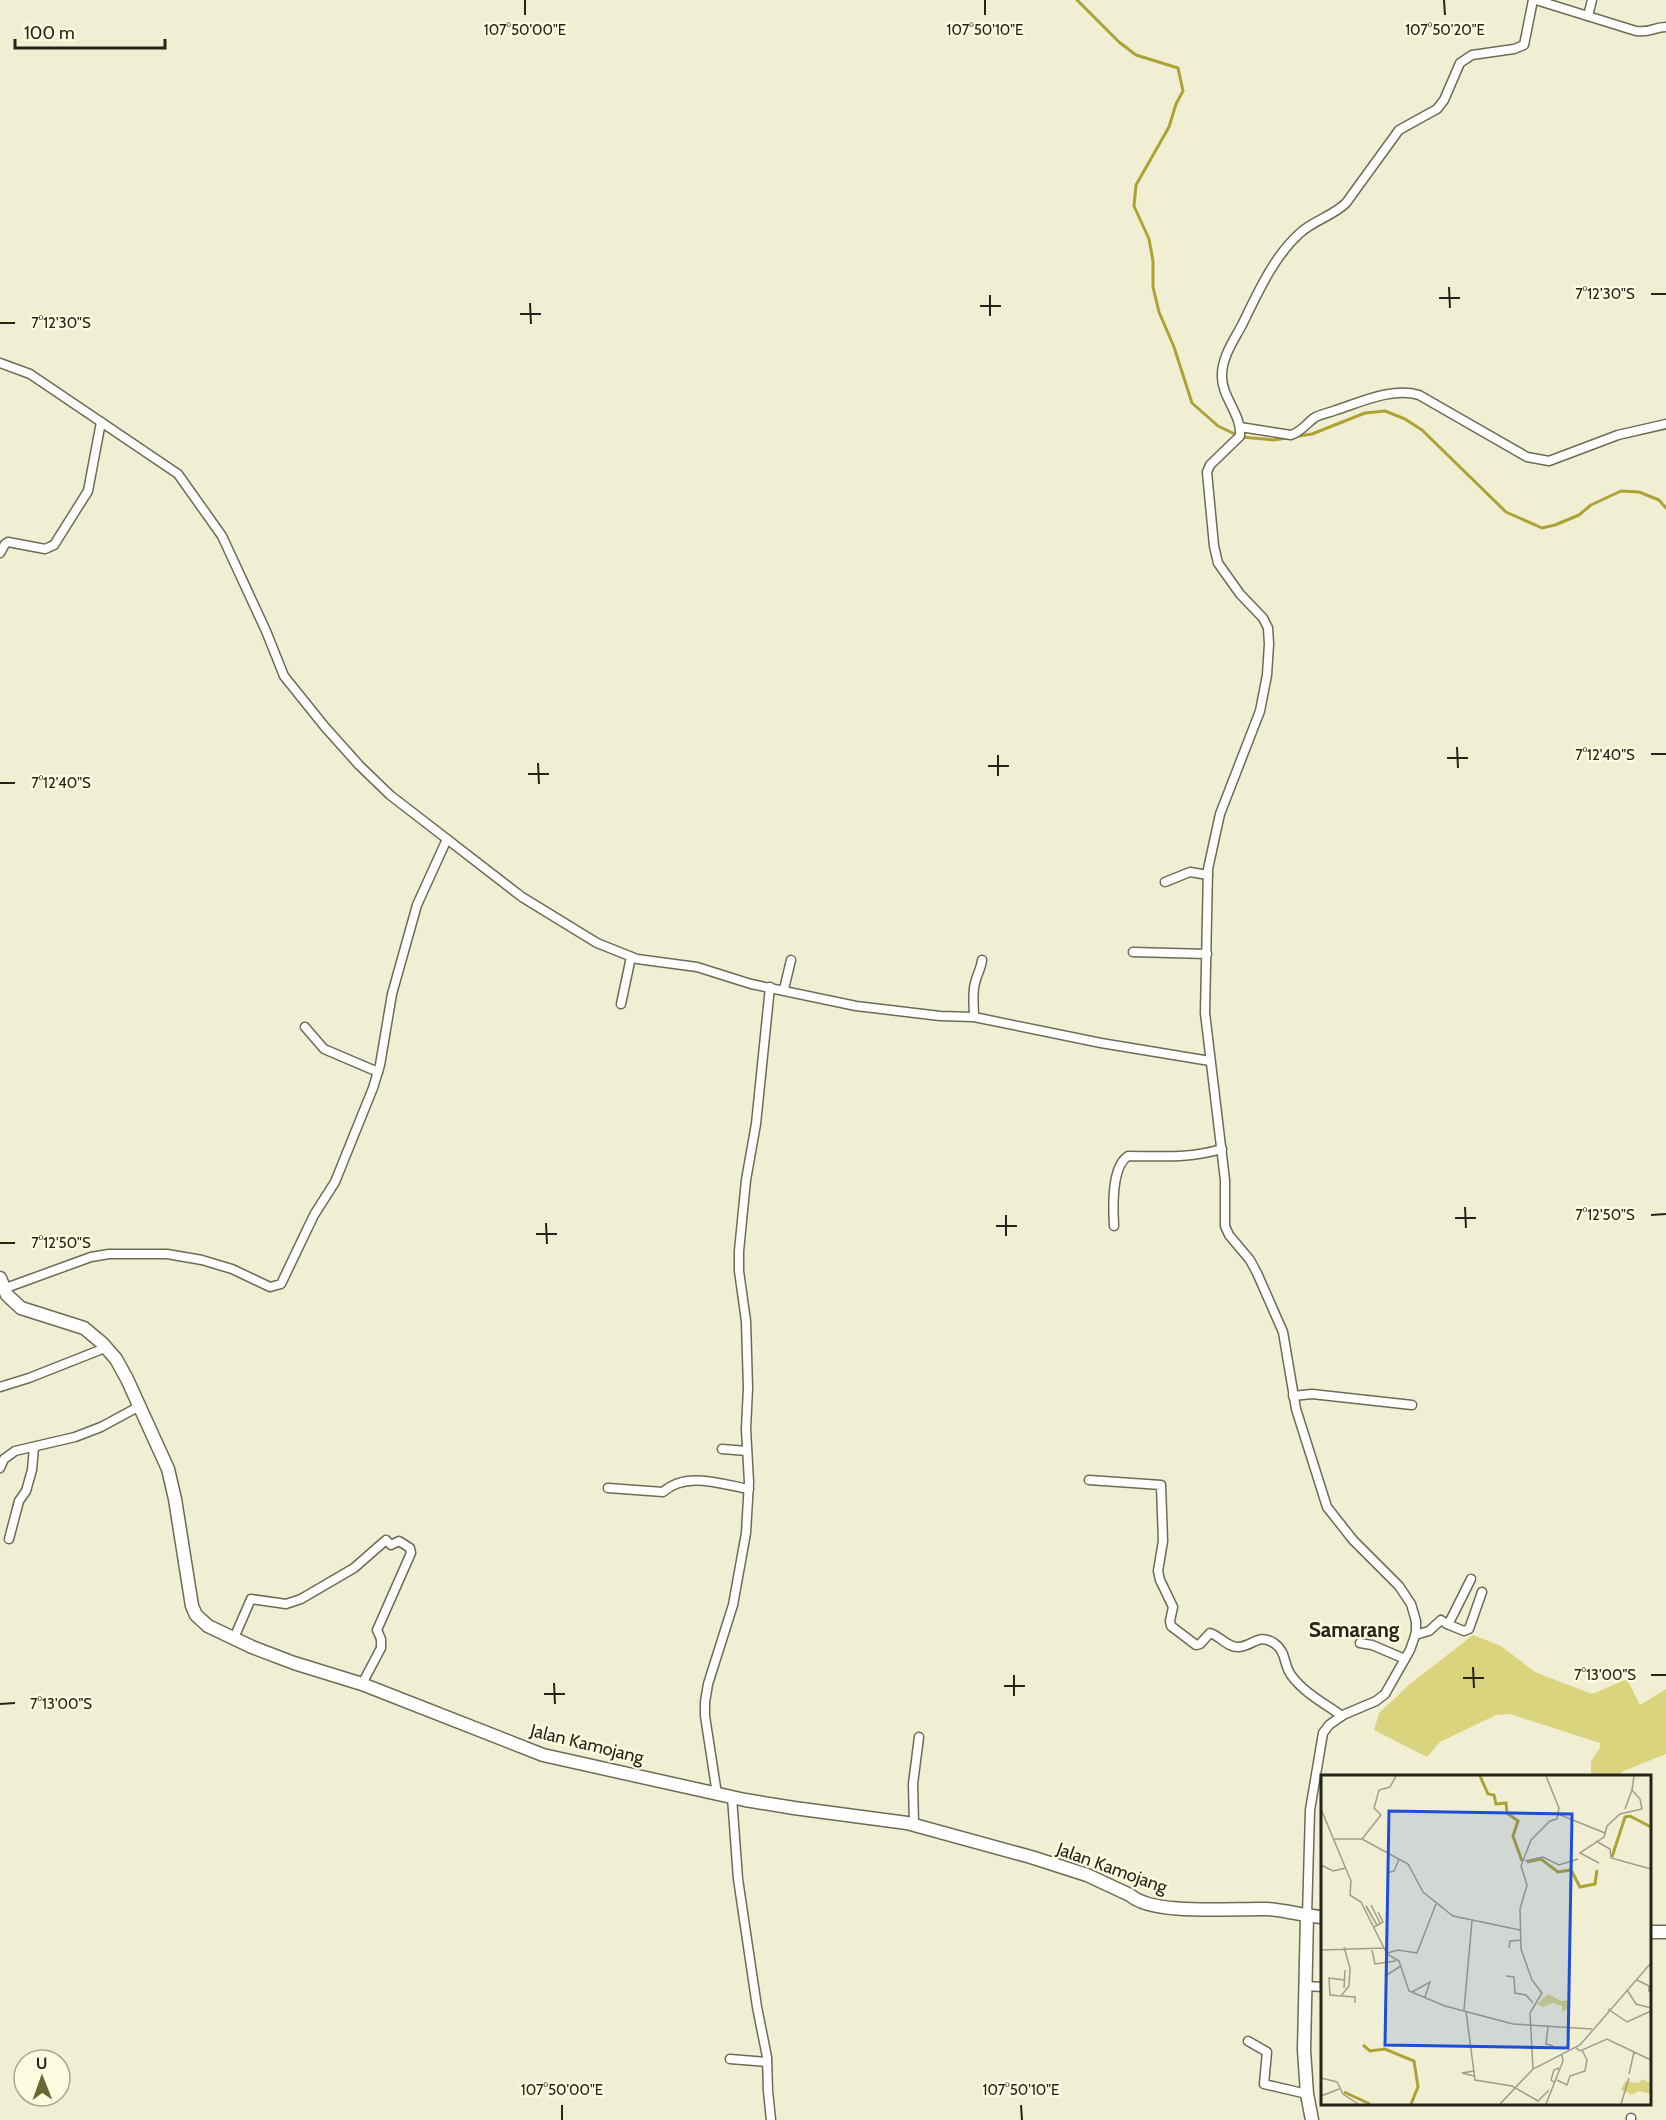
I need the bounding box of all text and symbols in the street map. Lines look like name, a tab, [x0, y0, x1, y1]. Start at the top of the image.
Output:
scale bar	[15, 12, 165, 50]
text: 107°50'00"E	[484, 21, 566, 39]
text: 107°50'10"E	[947, 21, 1023, 39]
text: 107°50'20"E	[1405, 21, 1485, 39]
text: 100 m	[24, 22, 75, 44]
text: 7°12'30"S	[1575, 285, 1635, 303]
text: 7°12'30"S	[31, 314, 91, 332]
text: 7°12'40"S	[1575, 746, 1635, 764]
text: 7°12'40"S	[31, 774, 91, 792]
text: 7°12'50"S	[1575, 1206, 1635, 1224]
text: 7°12'50"S	[31, 1234, 91, 1252]
district label: Samarang	[1309, 1617, 1400, 1642]
text: 7°13'00"S	[1574, 1666, 1636, 1684]
text: 7°13'00"S	[30, 1695, 92, 1713]
street label: Jalan Kamojang	[527, 1719, 647, 1769]
inset map	[1321, 1775, 1651, 2105]
street label: Jalan Kamojang	[1053, 1837, 1171, 1899]
north arrow	[12, 2048, 72, 2108]
text: U	[36, 2054, 48, 2073]
text: 107°50'00"E	[521, 2081, 603, 2099]
text: 107°50'10"E	[983, 2081, 1059, 2099]

